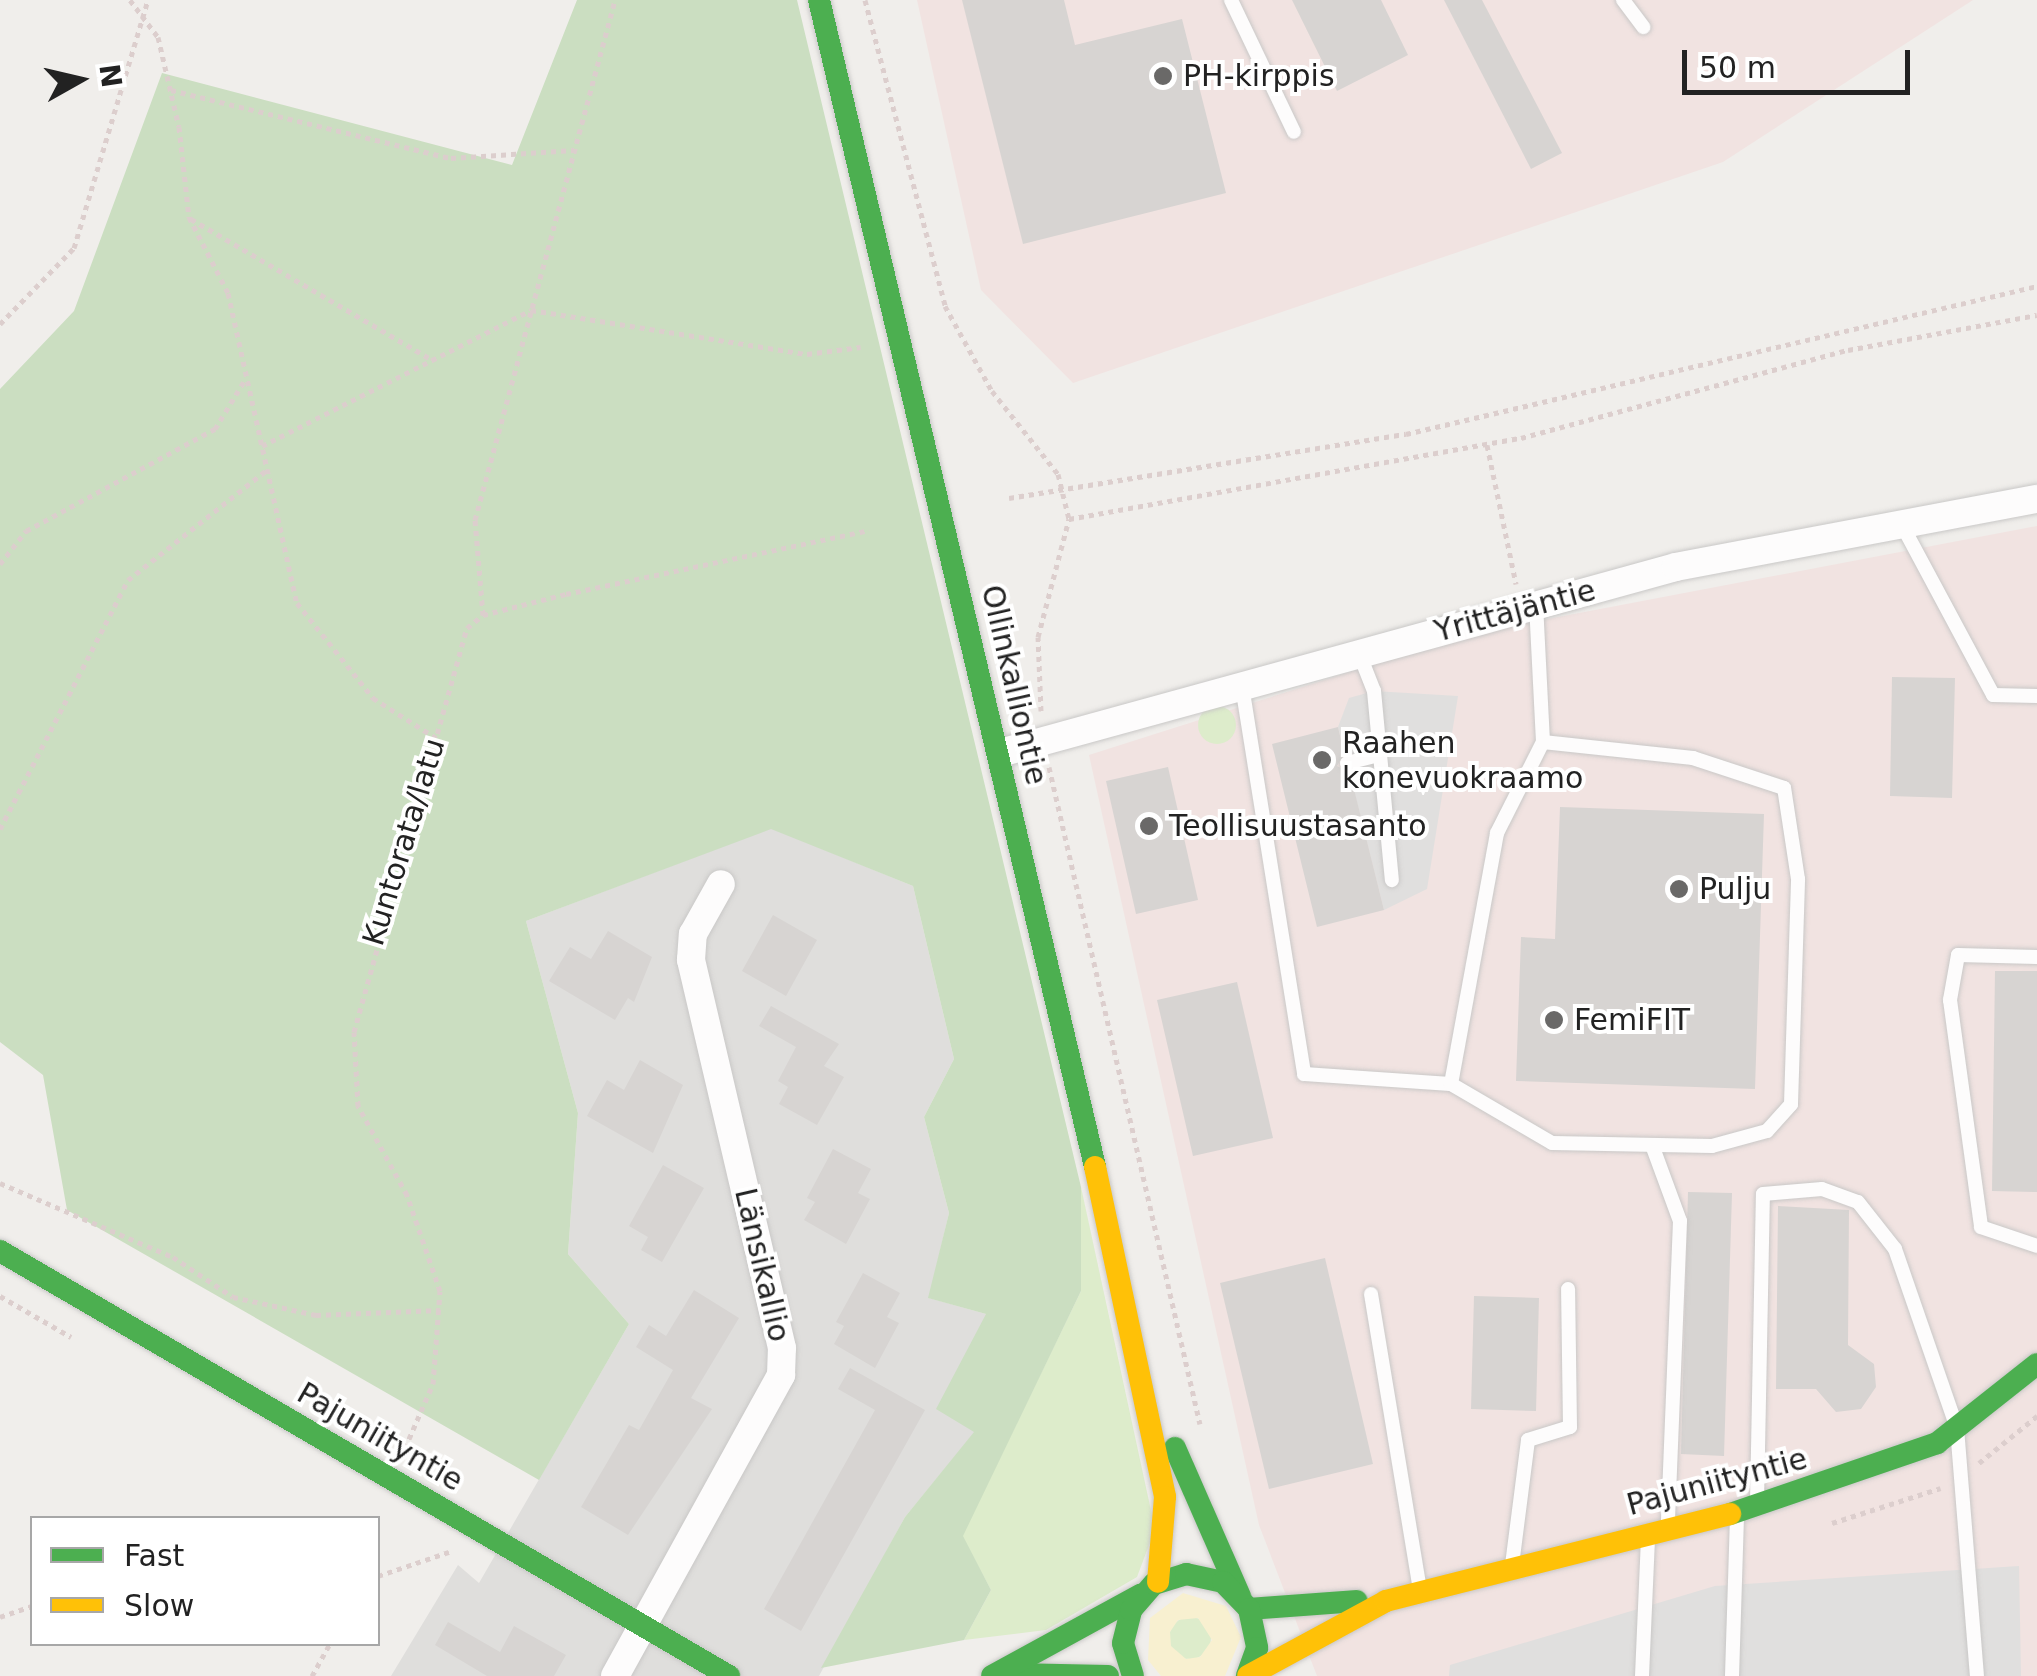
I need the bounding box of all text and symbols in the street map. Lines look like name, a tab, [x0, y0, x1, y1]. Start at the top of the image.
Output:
north arrow	[30, 30, 130, 130]
scale bar	[1687, 30, 1914, 92]
text: 50 m	[1699, 50, 1776, 85]
place label: PH-kirppis	[1183, 58, 1335, 94]
text: N	[92, 62, 128, 90]
marker: PH-kirppis	[1152, 65, 1174, 87]
street label: Yrittäjäntie	[1431, 572, 1599, 650]
street label: Ollinkalliontie	[974, 582, 1054, 788]
place label: Raahen konevuokraamo	[1342, 725, 1583, 796]
street label: Kuntorata/latu	[355, 734, 453, 950]
marker: Raahen konevuokraamo	[1311, 749, 1333, 771]
place label: Teollisuustasanto	[1169, 808, 1427, 844]
marker: Teollisuustasanto	[1138, 815, 1160, 837]
place label: Pulju	[1699, 871, 1771, 907]
marker: Pulju	[1668, 878, 1690, 900]
place label: FemiFIT	[1574, 1002, 1690, 1038]
marker: FemiFIT	[1543, 1009, 1565, 1031]
street label: Länsikallio	[727, 1185, 797, 1345]
street label: Pajuniityntie	[291, 1375, 469, 1499]
street label: Pajuniityntie	[1623, 1441, 1811, 1523]
legend	[30, 1516, 380, 1646]
text: Fast	[124, 1538, 184, 1573]
text: Slow	[124, 1588, 194, 1623]

